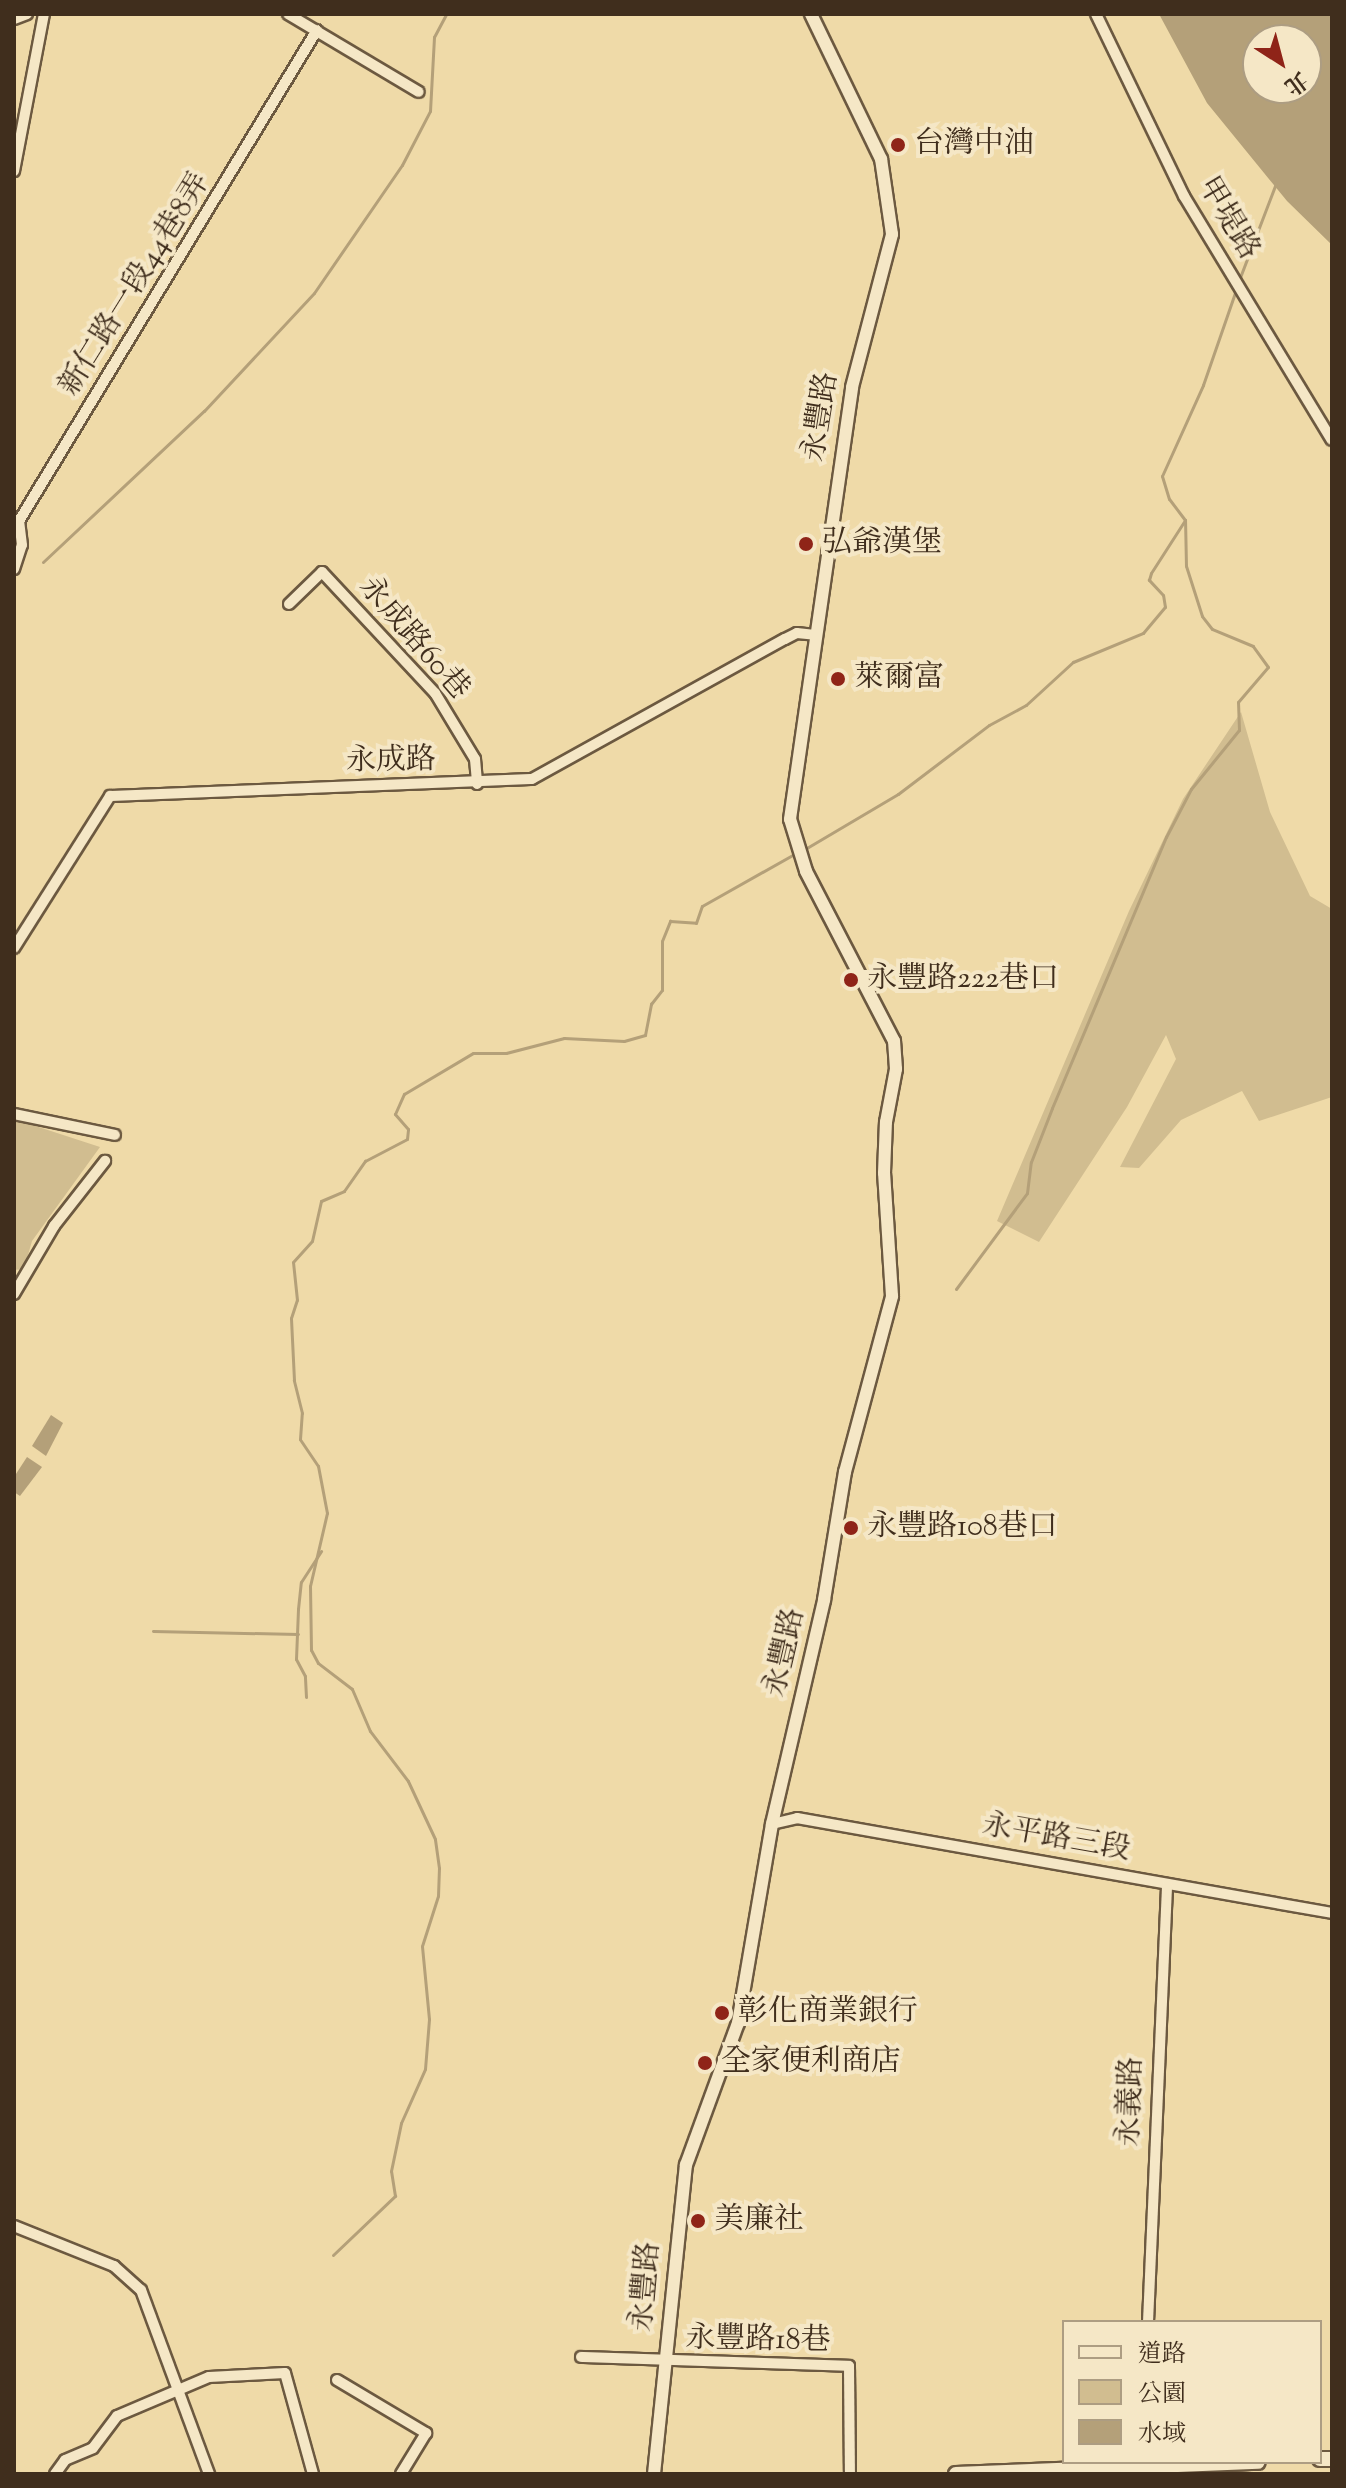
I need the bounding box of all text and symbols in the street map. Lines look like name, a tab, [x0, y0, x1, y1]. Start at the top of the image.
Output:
north arrow	[1242, 24, 1322, 104]
text: 北	[1277, 62, 1313, 101]
place label: 台灣中油	[914, 127, 1034, 163]
marker: 台灣中油	[889, 136, 907, 154]
street label: 新仁路一段44巷8弄	[53, 167, 219, 403]
street label: 甲堤路	[1188, 171, 1266, 267]
street label: 永豐路	[797, 370, 847, 464]
place label: 弘爺漢堡	[822, 526, 942, 562]
marker: 弘爺漢堡	[797, 535, 815, 553]
street label: 永成路60巷	[350, 570, 476, 708]
place label: 萊爾富	[854, 661, 944, 697]
marker: 萊爾富	[829, 670, 847, 688]
street label: 永成路	[346, 743, 436, 781]
place label: 永豐路222巷口	[867, 962, 1059, 998]
marker: 永豐路222巷口	[842, 971, 860, 989]
place label: 永豐路108巷口	[867, 1510, 1058, 1546]
marker: 永豐路108巷口	[842, 1519, 860, 1537]
street label: 永豐路	[758, 1605, 814, 1701]
street label: 永平路三段	[979, 1808, 1133, 1870]
place label: 彰化商業銀行	[738, 1995, 918, 2031]
marker: 彰化商業銀行	[713, 2004, 731, 2022]
place label: 全家便利商店	[721, 2045, 901, 2081]
marker: 全家便利商店	[696, 2054, 714, 2072]
street label: 永義路	[1112, 2056, 1152, 2148]
place label: 美廉社	[714, 2203, 804, 2239]
marker: 美廉社	[689, 2212, 707, 2230]
street label: 永豐路	[625, 2241, 669, 2333]
legend	[1062, 2320, 1322, 2464]
street label: 永豐路18巷	[685, 2322, 831, 2360]
text: 道路	[1138, 2338, 1186, 2372]
text: 公園	[1138, 2378, 1186, 2412]
text: 水域	[1138, 2418, 1186, 2452]

